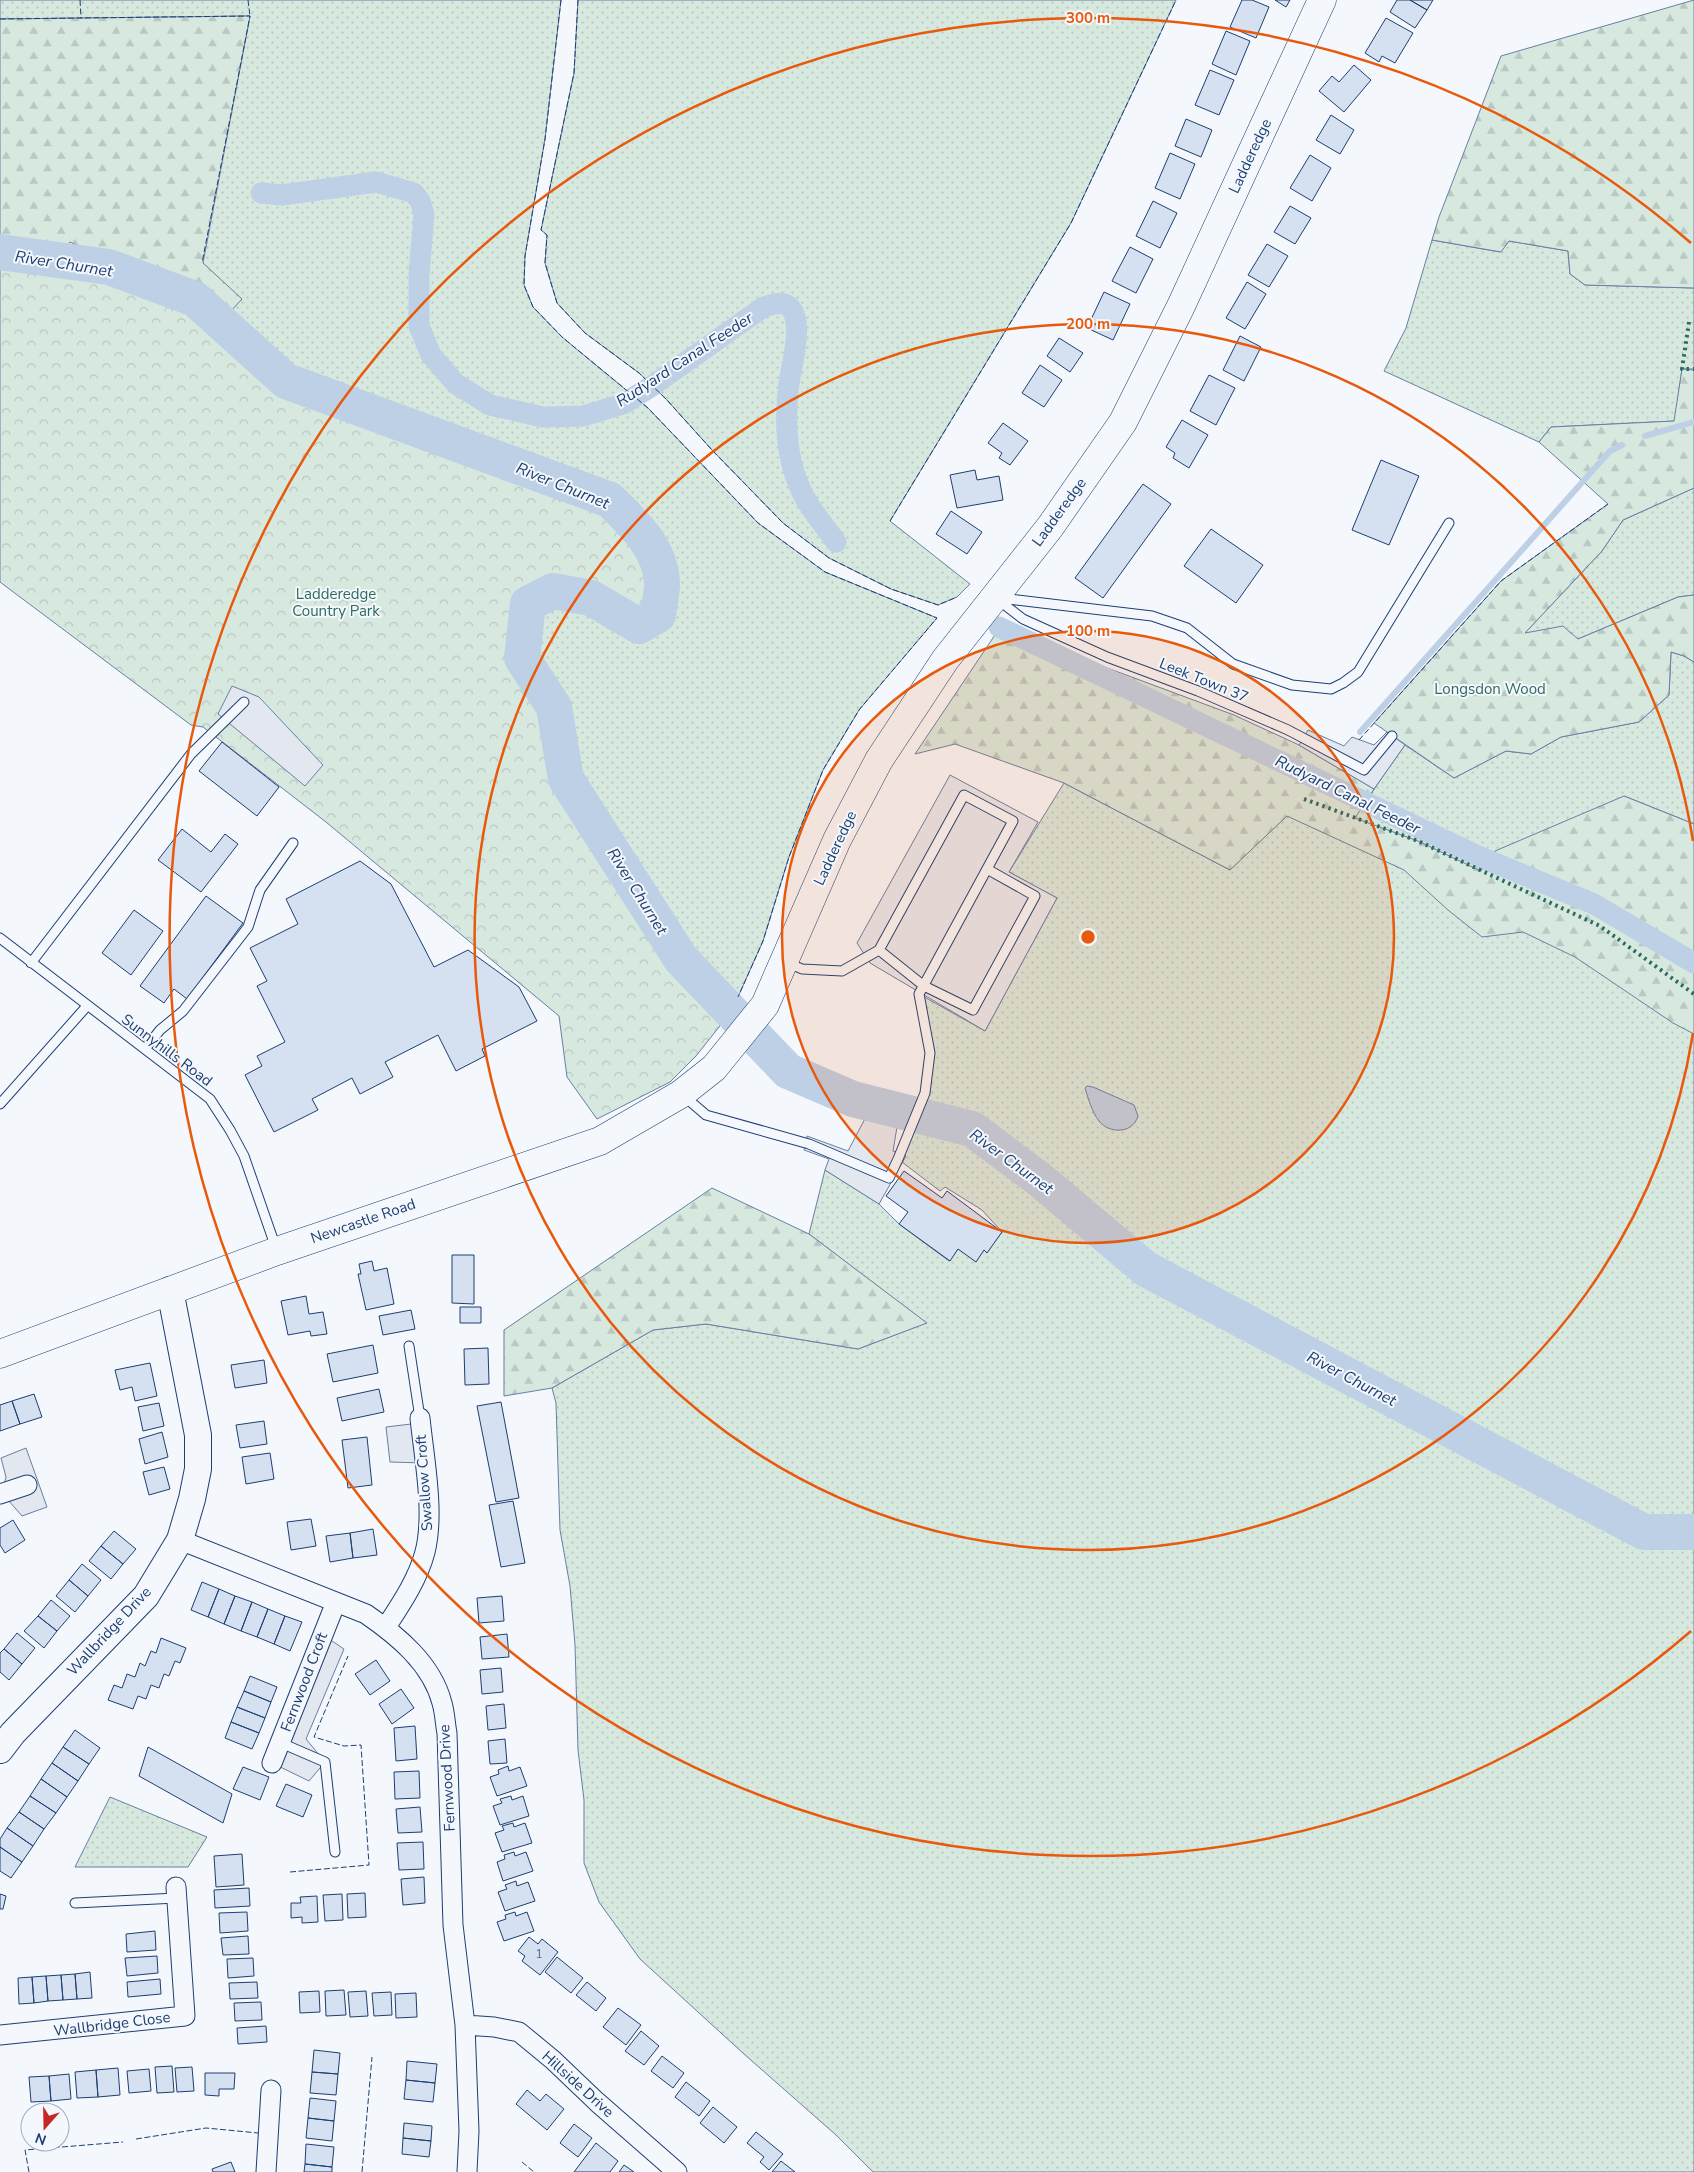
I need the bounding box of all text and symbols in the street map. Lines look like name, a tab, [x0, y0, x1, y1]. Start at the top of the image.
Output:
text: 300 m	[1066, 8, 1110, 28]
street label: Ladderedge	[1224, 115, 1276, 197]
water label: River Churnet	[13, 245, 115, 283]
water label: Rudyard Canal Feeder	[612, 307, 758, 412]
text: 200 m	[1066, 314, 1110, 334]
water label: River Churnet	[513, 457, 613, 515]
street label: Ladderedge	[1027, 474, 1091, 550]
park label: Ladderedge Country Park	[292, 584, 380, 621]
text: 100 m	[1066, 621, 1110, 641]
street label: Leek Town 37	[1156, 653, 1252, 707]
park label: Longsdon Wood	[1434, 679, 1546, 699]
water label: Rudyard Canal Feeder	[1271, 750, 1425, 840]
street label: Ladderedge	[809, 807, 861, 889]
water label: River Churnet	[602, 844, 673, 940]
centre of rings	[1079, 928, 1097, 946]
street label: Sunnyhills Road	[117, 1009, 217, 1091]
water label: River Churnet	[965, 1124, 1058, 1200]
street label: Newcastle Road	[308, 1194, 418, 1248]
water label: River Churnet	[1303, 1346, 1401, 1412]
street label: Swallow Croft	[411, 1433, 437, 1532]
street label: Wallbridge Drive	[62, 1582, 156, 1680]
street label: Fernwood Croft	[276, 1629, 332, 1735]
street label: Fernwood Drive	[434, 1724, 460, 1832]
house number: 1	[535, 1946, 543, 1962]
street label: Wallbridge Close	[52, 2007, 172, 2041]
street label: Hillside Drive	[538, 2046, 618, 2122]
north arrow	[20, 2102, 70, 2152]
text: N	[33, 2128, 49, 2149]

